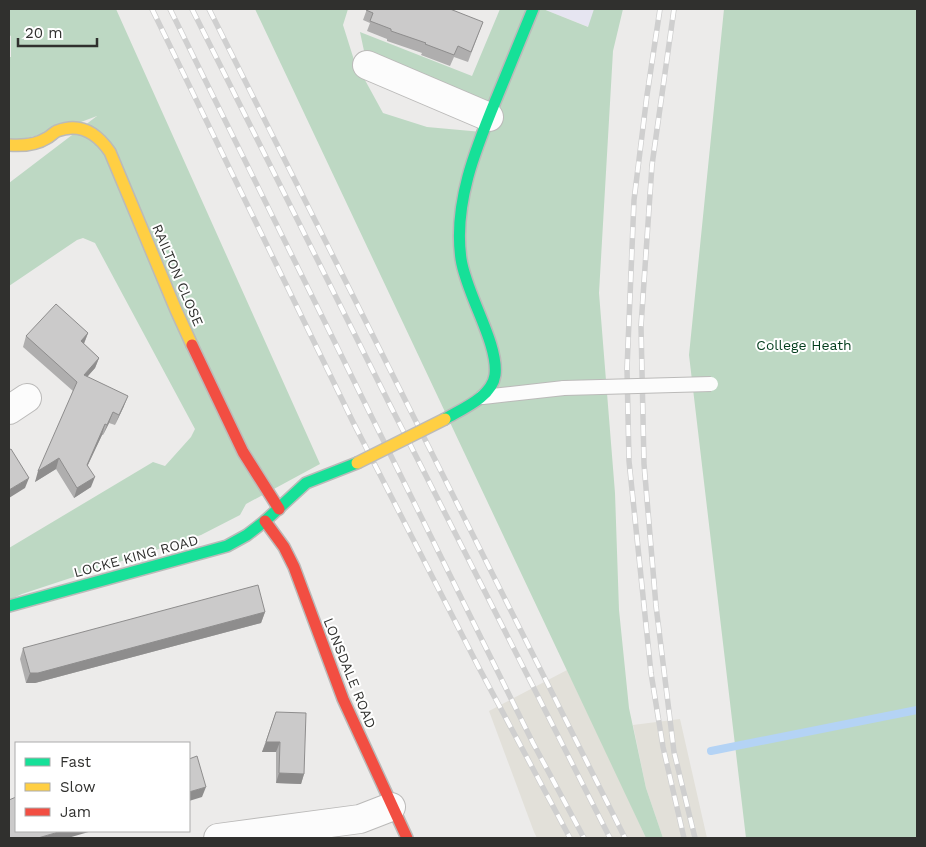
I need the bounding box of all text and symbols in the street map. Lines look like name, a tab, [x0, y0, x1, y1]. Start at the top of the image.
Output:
scale bar	[18, 15, 96, 47]
text: 20 m	[25, 24, 63, 42]
street label: RAILTON CLOSE	[149, 222, 207, 328]
park label: College Heath	[756, 337, 852, 353]
street label: LOCKE KING ROAD	[72, 532, 200, 580]
street label: LONSDALE ROAD	[321, 615, 379, 731]
legend	[15, 742, 190, 832]
text: Fast	[60, 753, 92, 771]
text: Slow	[60, 778, 96, 796]
text: Jam	[60, 803, 91, 821]

